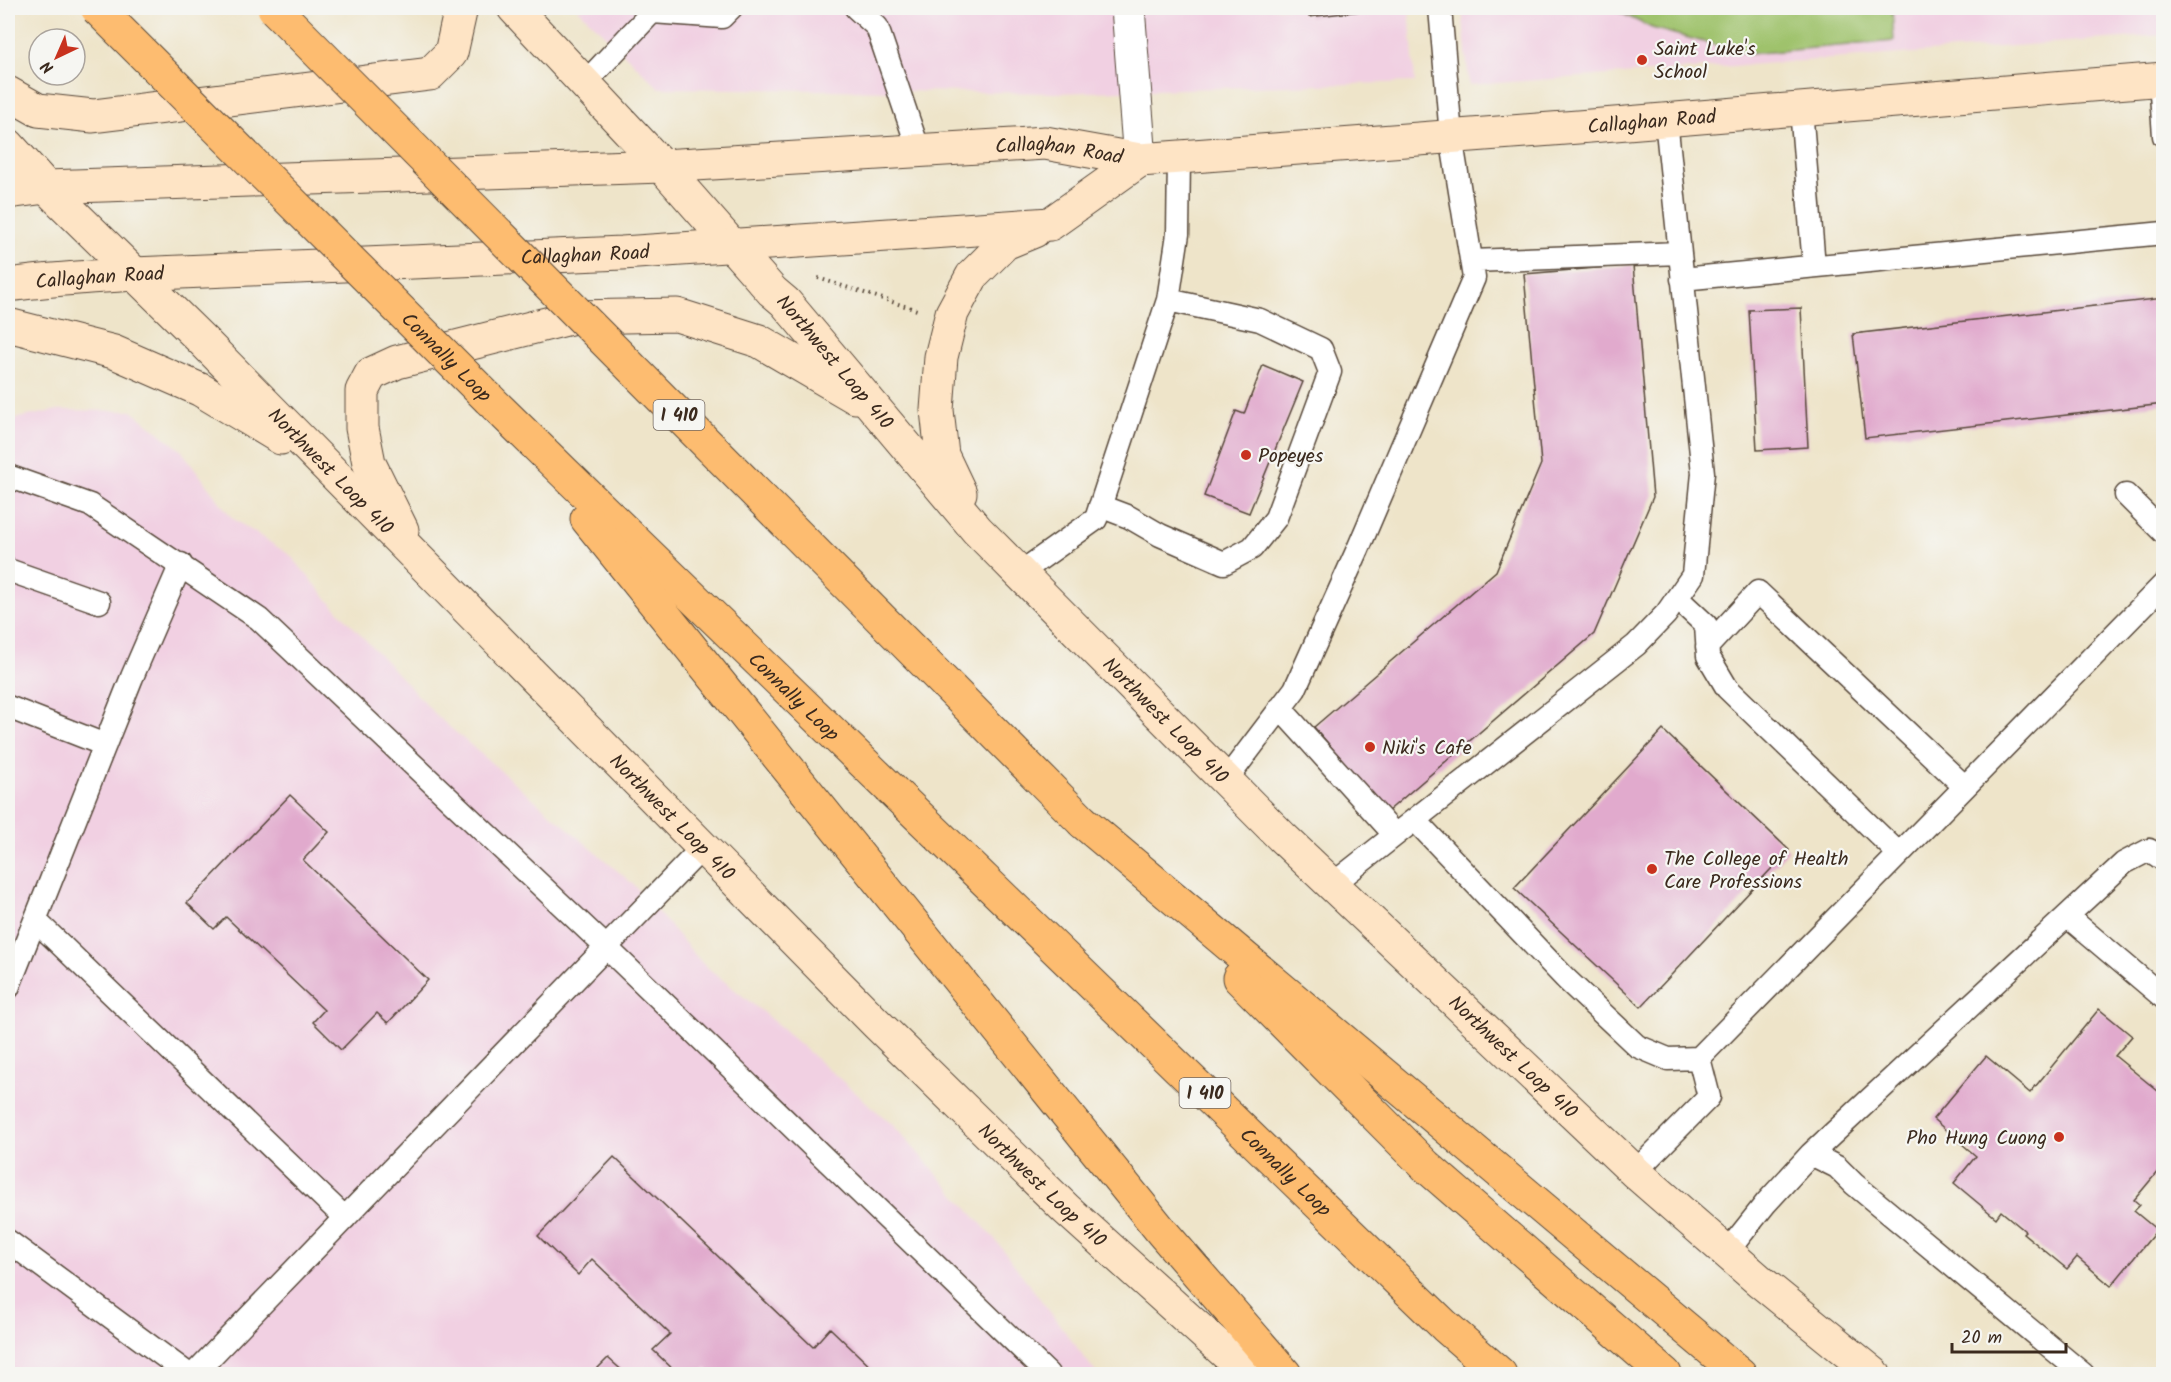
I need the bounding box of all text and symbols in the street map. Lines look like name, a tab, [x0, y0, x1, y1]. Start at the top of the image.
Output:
north arrow	[27, 27, 87, 87]
place label: Saint Luke's School	[1654, 34, 1756, 89]
marker: Saint Luke's School	[1635, 53, 1649, 67]
text: N	[35, 54, 60, 79]
street label: Callaghan Road	[1586, 102, 1718, 144]
street label: Callaghan Road	[994, 129, 1126, 175]
street label: Callaghan Road	[520, 237, 652, 275]
street label: Callaghan Road	[34, 259, 166, 300]
street label: Northwest Loop 410	[767, 288, 900, 438]
street label: Connally Loop	[392, 305, 499, 411]
road number: I 410	[654, 400, 704, 430]
street label: Northwest Loop 410	[259, 401, 400, 543]
place label: Popeyes	[1258, 441, 1324, 473]
marker: Popeyes	[1239, 448, 1253, 462]
street label: Connally Loop	[739, 645, 846, 750]
street label: Northwest Loop 410	[1094, 650, 1235, 792]
place label: Niki's Cafe	[1382, 733, 1472, 765]
marker: Niki's Cafe	[1363, 740, 1377, 754]
street label: Northwest Loop 410	[601, 747, 742, 889]
place label: The College of Health Care Professions	[1664, 844, 1849, 899]
marker: The College of Health Care Professions	[1645, 862, 1659, 876]
street label: Northwest Loop 410	[1440, 989, 1584, 1128]
road number: I 410	[1180, 1078, 1230, 1108]
street label: Northwest Loop 410	[969, 1117, 1113, 1256]
street label: Connally Loop	[1231, 1121, 1338, 1226]
place label: Pho Hung Cuong	[1906, 1123, 2047, 1155]
marker: Pho Hung Cuong	[2052, 1130, 2066, 1144]
scale bar	[1952, 1316, 2066, 1354]
text: 20 m	[1961, 1324, 2002, 1353]

